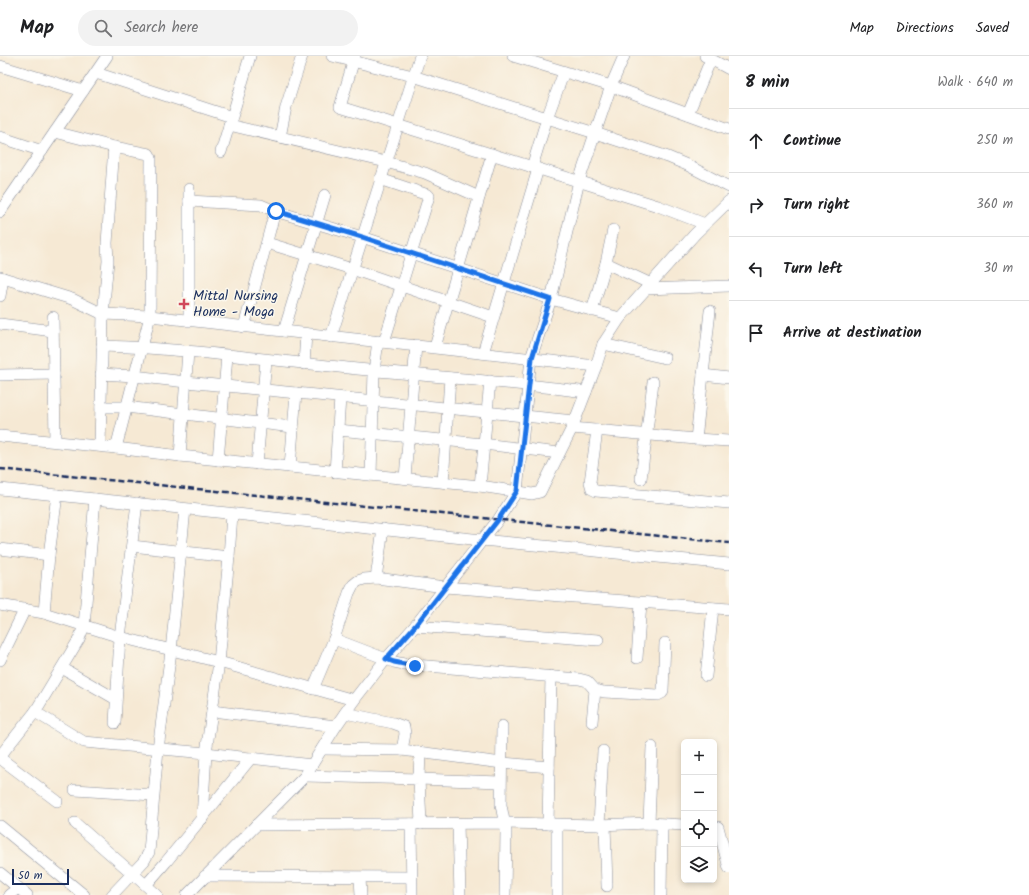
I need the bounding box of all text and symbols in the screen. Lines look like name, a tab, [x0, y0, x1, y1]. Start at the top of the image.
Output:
search box	[78, 10, 358, 46]
text: Map	[20, 13, 54, 43]
text: Search here	[124, 16, 198, 40]
icon: search	[92, 17, 114, 39]
text: Map	[849, 17, 874, 39]
text: Directions	[896, 17, 954, 39]
text: Saved	[976, 17, 1009, 39]
text: 8 min	[745, 69, 789, 96]
text: Walk · 640 m	[937, 72, 1013, 93]
text: Continue	[783, 129, 841, 153]
icon: ahead	[745, 130, 767, 152]
text: 250 m	[976, 130, 1013, 151]
text: Turn right	[783, 193, 850, 217]
icon: right	[745, 194, 767, 216]
text: 360 m	[976, 194, 1013, 215]
route start	[267, 202, 285, 220]
text: Turn left	[783, 257, 843, 281]
icon: left	[745, 258, 767, 280]
text: 30 m	[984, 258, 1013, 279]
place label: Mittal Nursing Home - Moga	[193, 285, 278, 323]
marker: Mittal Nursing Home - Moga	[178, 298, 190, 310]
text: Arrive at destination	[783, 321, 922, 345]
icon: arrive	[745, 322, 767, 344]
route end	[406, 657, 424, 675]
map controls	[681, 739, 717, 883]
button: +	[681, 739, 717, 775]
button: −	[681, 775, 717, 811]
button: locate	[681, 811, 717, 847]
button: layers	[681, 847, 717, 883]
scale bar	[12, 867, 69, 886]
text: 50 m	[18, 867, 43, 885]

